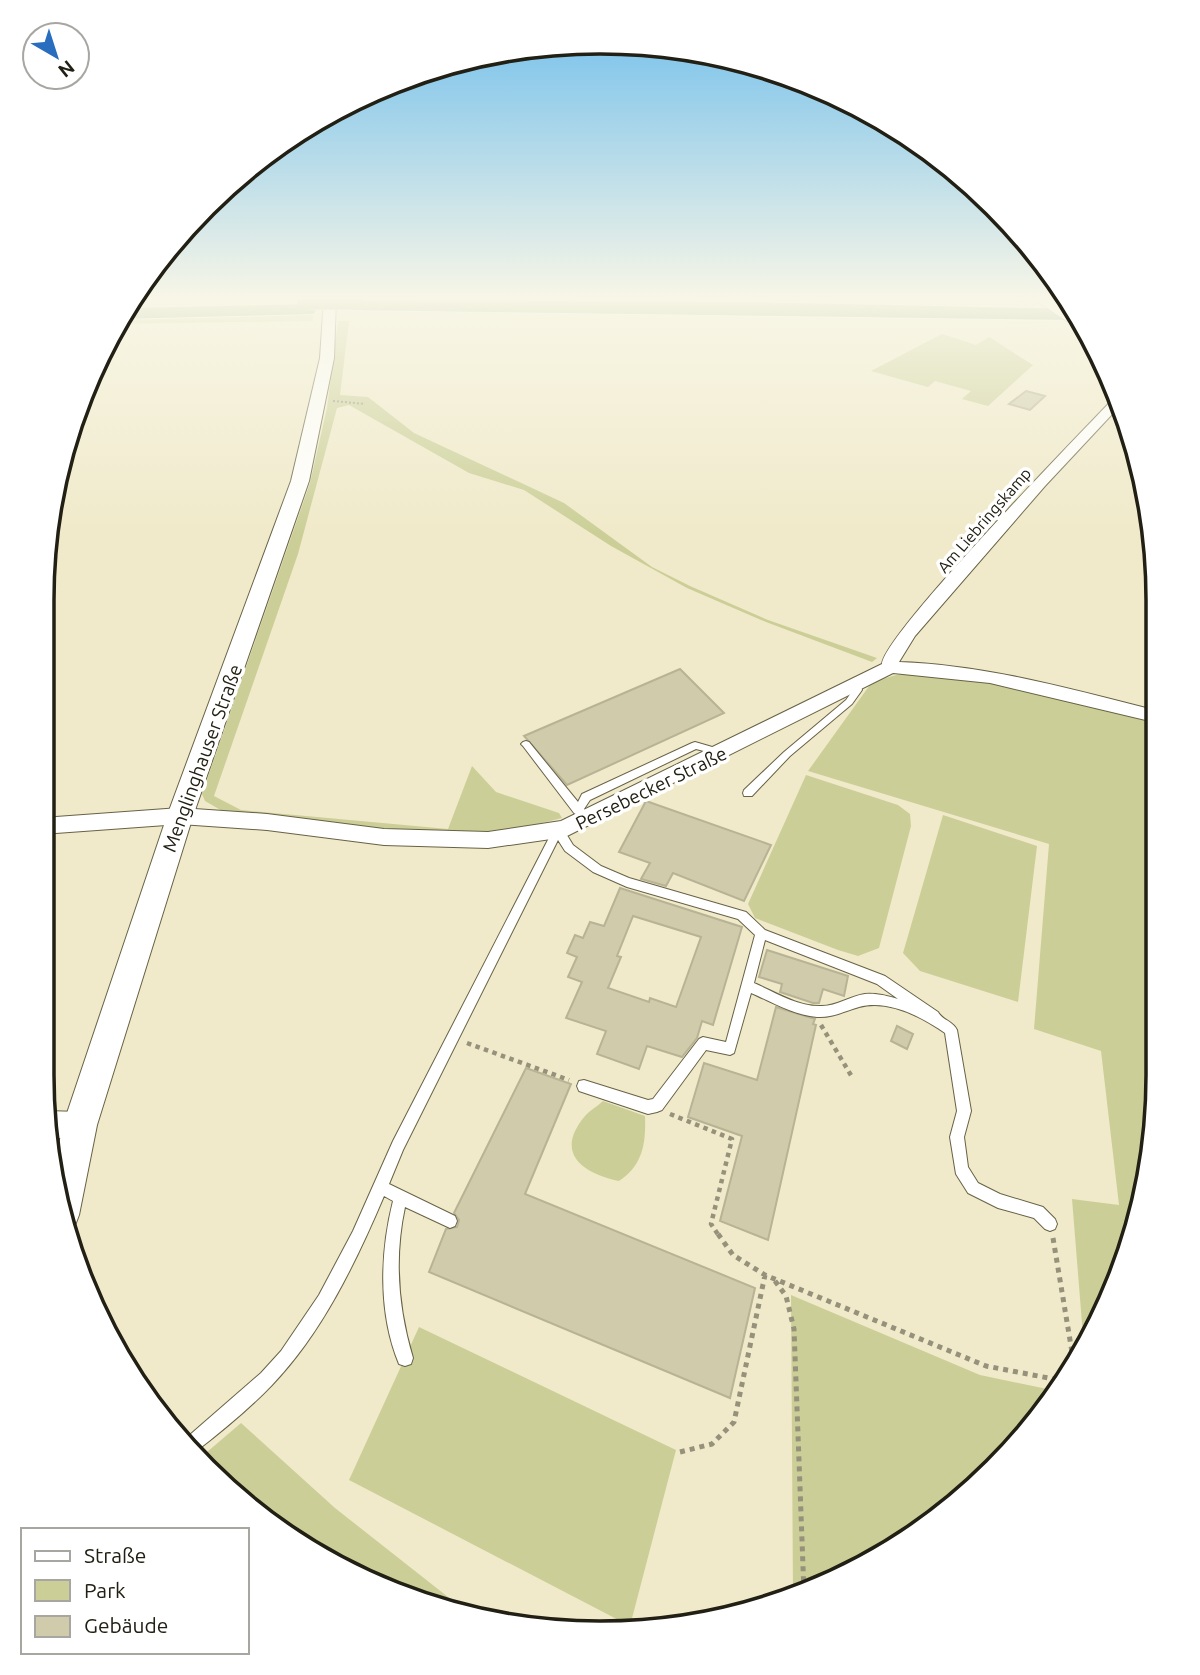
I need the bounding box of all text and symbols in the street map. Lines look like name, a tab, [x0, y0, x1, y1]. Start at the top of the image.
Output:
north arrow	[21, 21, 91, 91]
text: N	[54, 56, 79, 82]
street label: Am Liebringskamp	[934, 464, 1034, 576]
street label: Menglinghauser Straße	[158, 661, 246, 855]
street label: Persebecker Straße	[572, 742, 730, 834]
legend	[21, 1528, 248, 1654]
text: Straße	[84, 1543, 146, 1567]
text: Park	[84, 1578, 126, 1602]
text: Gebäude	[84, 1613, 168, 1637]

